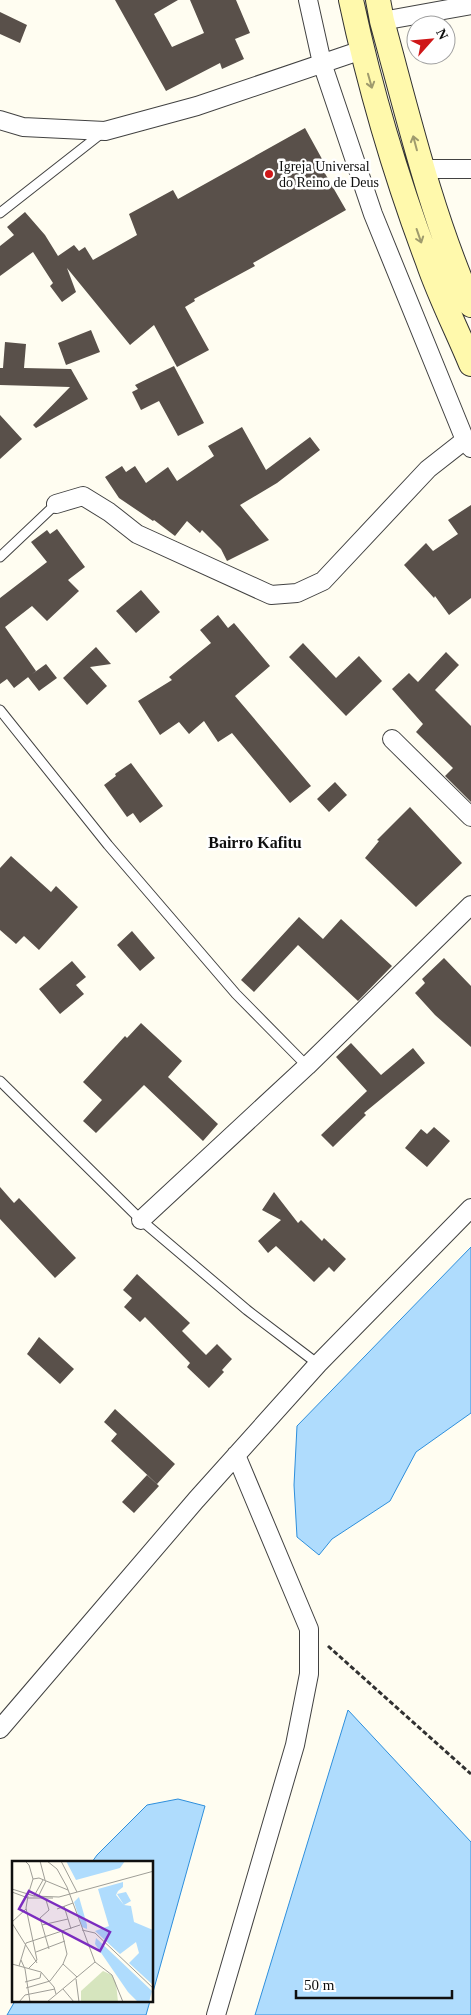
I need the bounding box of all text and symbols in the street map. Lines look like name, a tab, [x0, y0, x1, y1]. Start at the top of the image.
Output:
north arrow	[406, 15, 456, 65]
text: N	[433, 26, 451, 42]
one-way arrow	[366, 73, 376, 89]
one-way arrow	[410, 135, 420, 151]
place label: Igreja Universal do Reino de Deus	[279, 159, 379, 190]
marker: Igreja Universal do Reino de Deus	[263, 168, 275, 180]
one-way arrow	[415, 228, 424, 244]
district label: Bairro Kafitu	[208, 834, 302, 851]
inset map	[12, 1861, 154, 2002]
scale bar	[296, 1968, 452, 2000]
text: 50 m	[304, 1977, 335, 1993]

